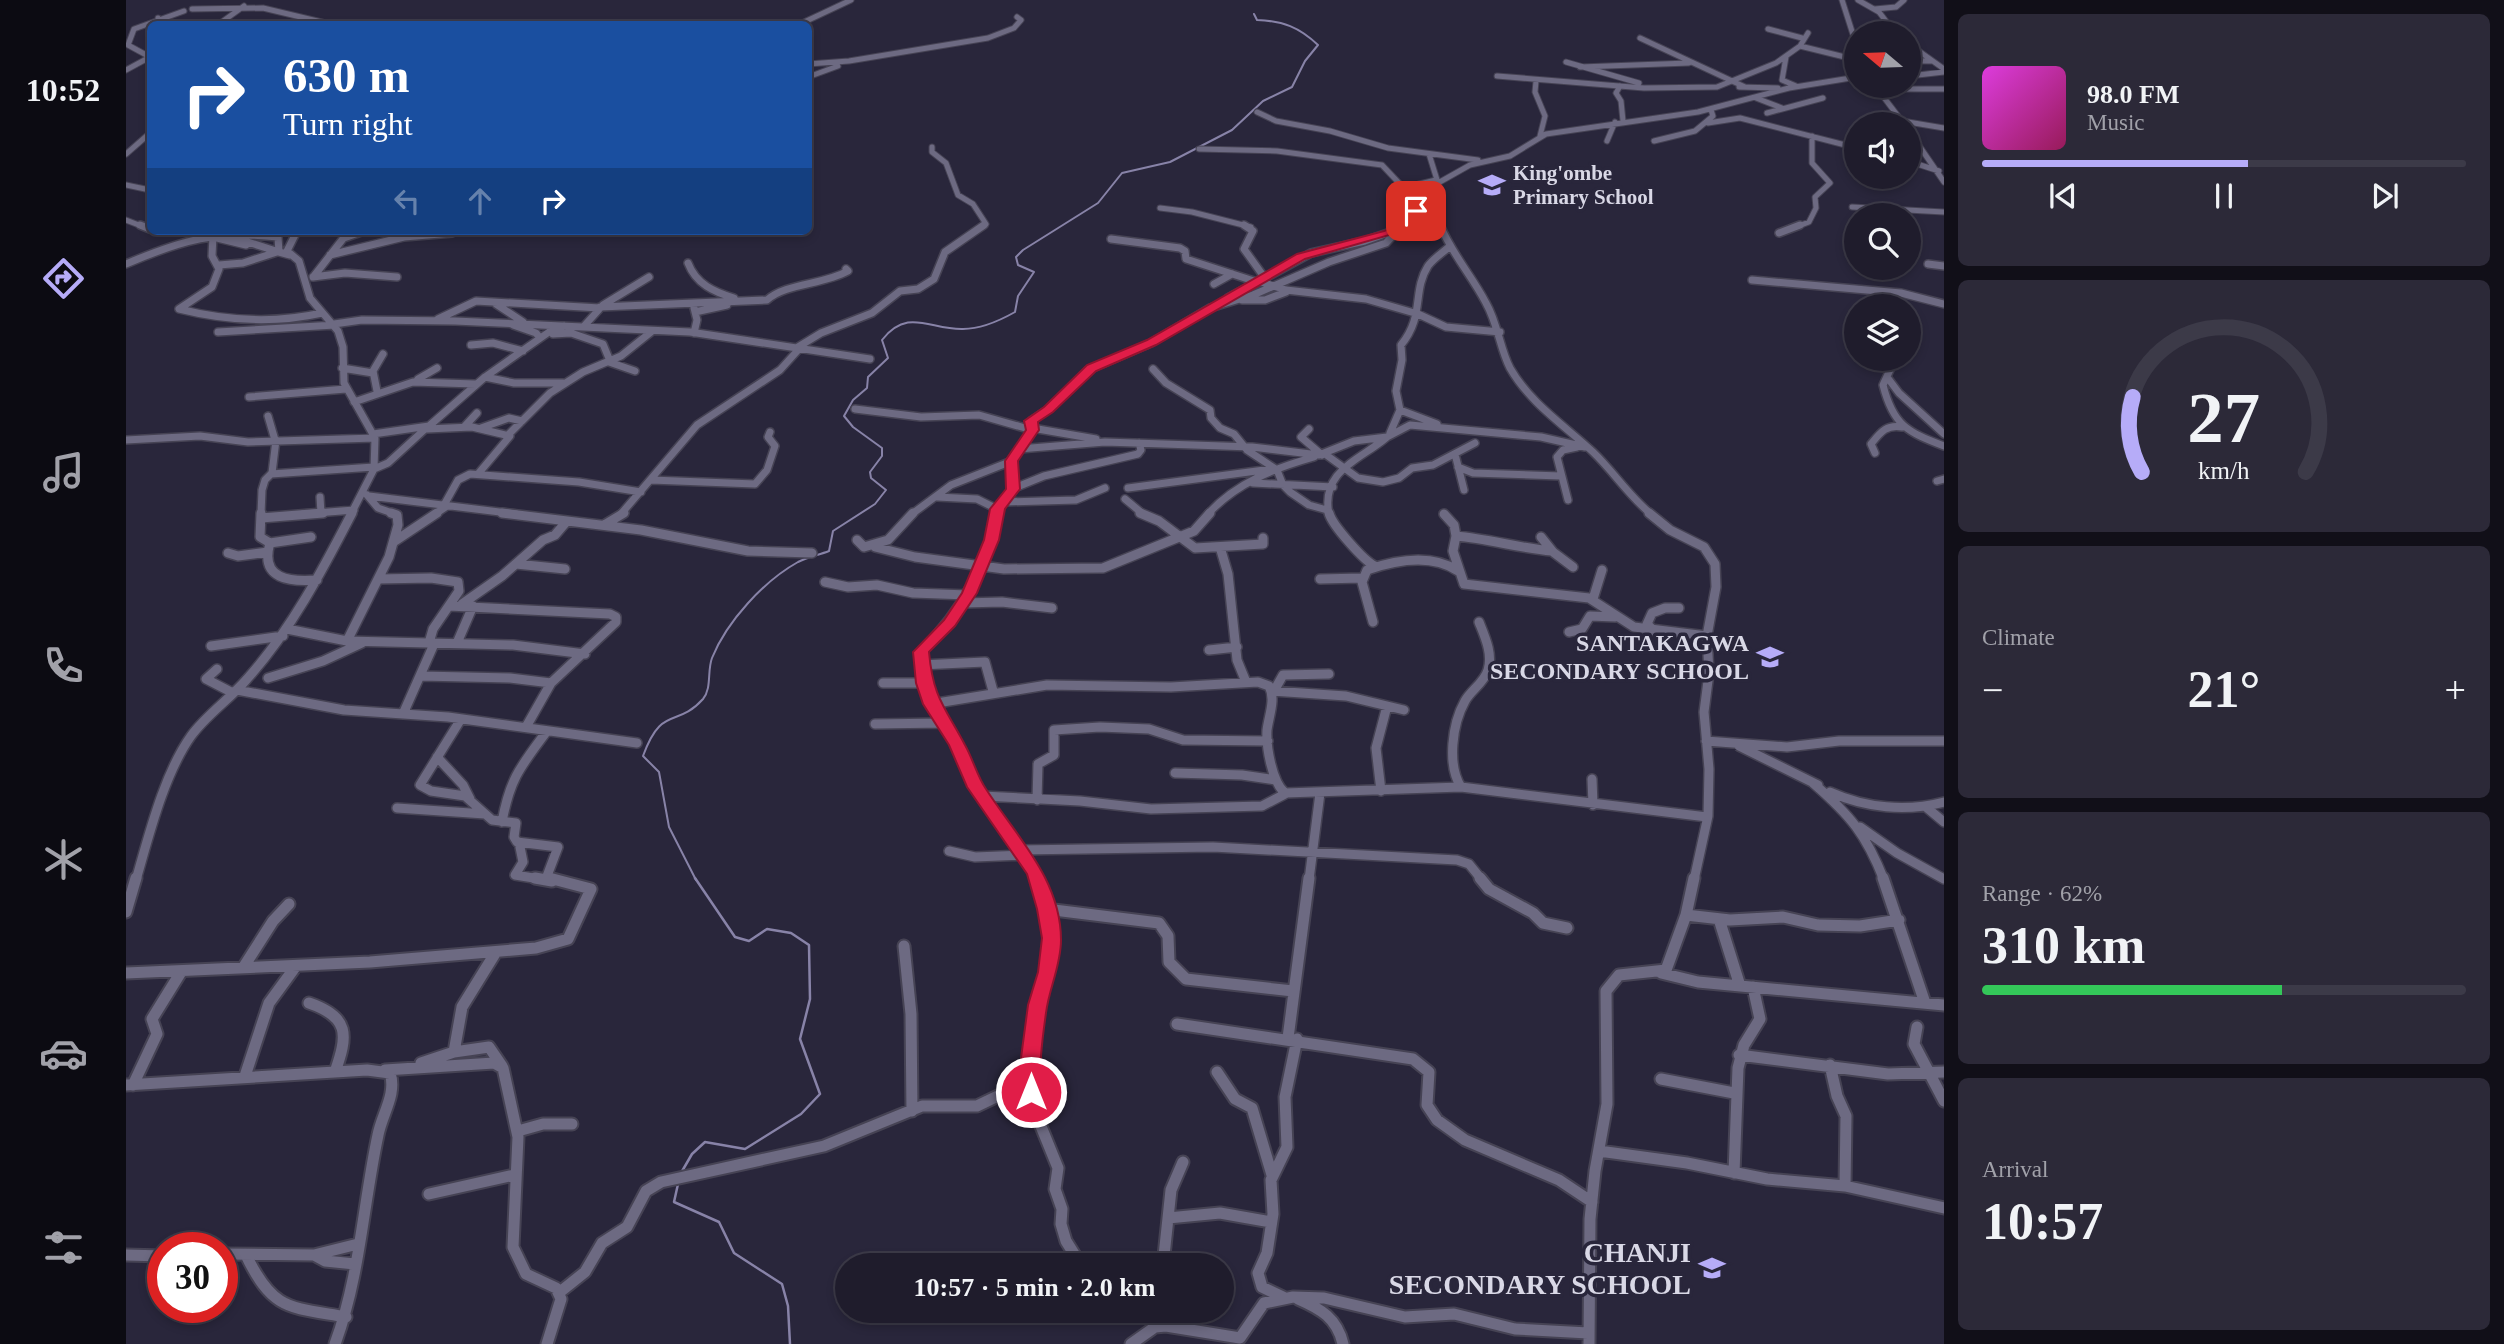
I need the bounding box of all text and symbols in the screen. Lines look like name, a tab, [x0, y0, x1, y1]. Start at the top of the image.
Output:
north arrow	[1844, 21, 1922, 98]
map controls	[1844, 21, 1921, 371]
text: 630 m	[283, 48, 410, 103]
icon: right	[168, 49, 259, 140]
text: 10:52	[26, 72, 100, 108]
text: 98.0 FM	[2087, 80, 2179, 109]
text: Turn right	[283, 106, 413, 142]
text: Music	[2087, 110, 2145, 135]
button: sound	[1844, 112, 1921, 189]
place label: King'ombe Primary School	[1513, 161, 1654, 209]
school or university icon: King'ombe Primary School	[1477, 170, 1507, 200]
icon: previous	[2044, 177, 2082, 215]
icon: pause	[2205, 177, 2243, 215]
icon: next	[2366, 177, 2404, 215]
pin	[1386, 181, 1446, 241]
icon: left	[388, 182, 426, 220]
icon: ahead	[461, 182, 499, 220]
icon: right	[534, 182, 572, 220]
icon: arrive	[1397, 192, 1435, 230]
button: search	[1844, 203, 1921, 280]
icon: directions	[39, 254, 88, 303]
button: layers	[1844, 294, 1921, 371]
text: 27	[2188, 377, 2260, 458]
icon: music	[39, 448, 88, 497]
text: km/h	[2198, 457, 2250, 484]
text: Climate	[1982, 625, 2055, 650]
place label: SANTAKAGWA SECONDARY SCHOOL	[1490, 630, 1750, 684]
icon: phone	[39, 641, 88, 690]
school or university icon: SANTAKAGWA SECONDARY SCHOOL	[1755, 642, 1785, 672]
text: 21°	[2188, 661, 2260, 718]
text: −	[1982, 669, 2003, 711]
text: +	[2445, 669, 2466, 711]
icon: climate	[39, 835, 88, 884]
text: Range · 62%	[1982, 881, 2102, 906]
text: 310 km	[1982, 917, 2145, 974]
icon: car	[39, 1029, 88, 1078]
position arrow	[994, 1055, 1068, 1129]
text: Arrival	[1982, 1157, 2048, 1182]
text: 10:57	[1982, 1193, 2103, 1250]
icon: filters	[39, 1223, 88, 1272]
speed limit sign: 30	[147, 1232, 238, 1323]
place label: CHANJI SECONDARY SCHOOL	[1389, 1237, 1691, 1300]
school or university icon: CHANJI SECONDARY SCHOOL	[1697, 1253, 1727, 1283]
text: 10:57 · 5 min · 2.0 km	[914, 1273, 1155, 1302]

